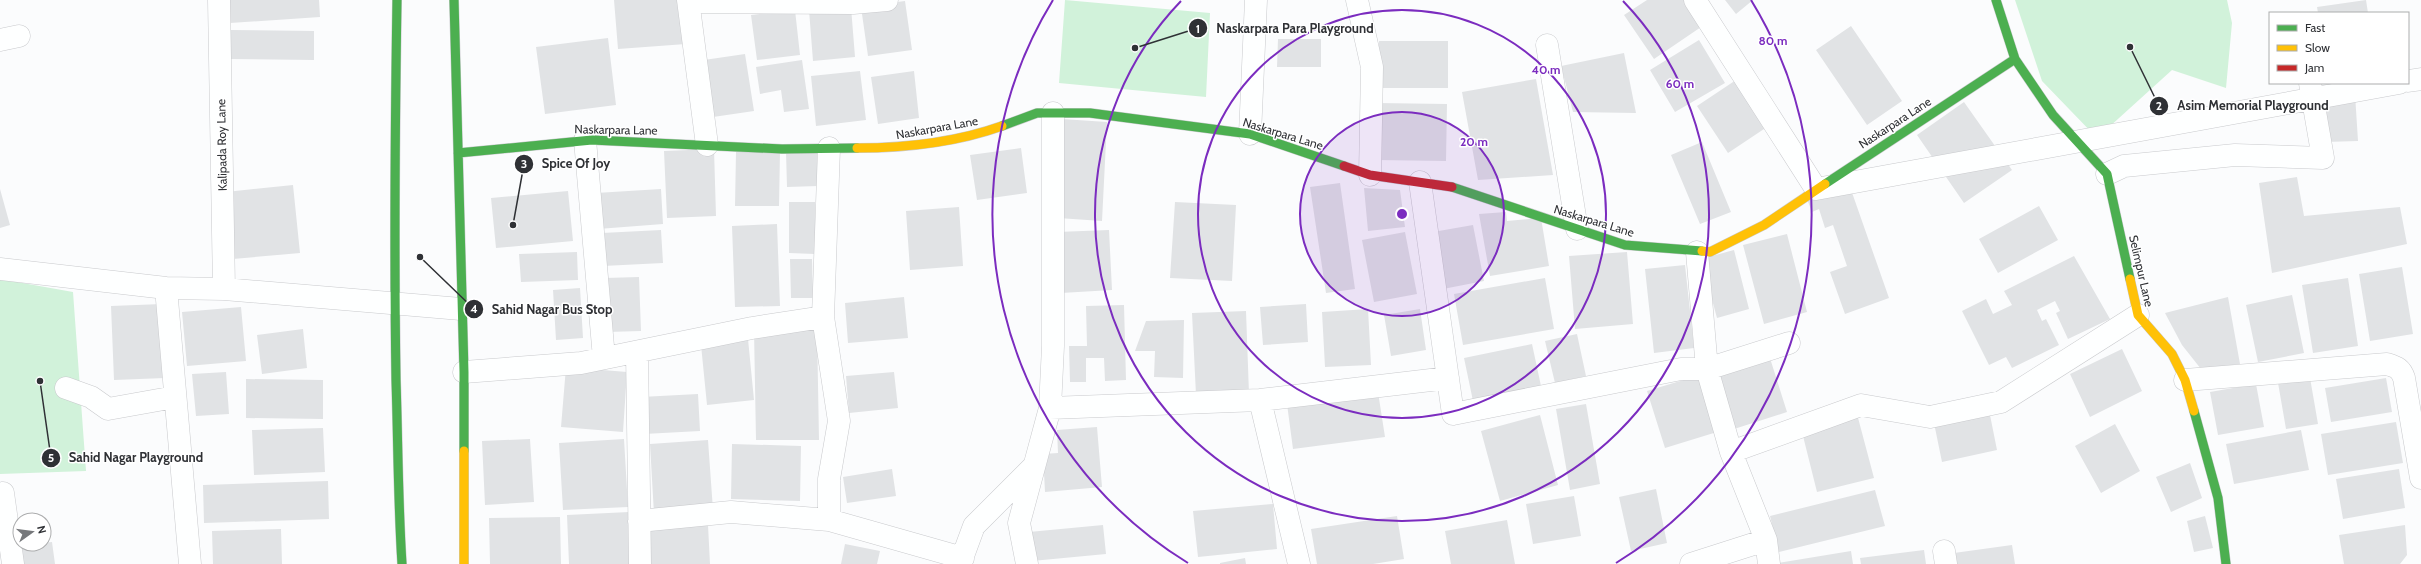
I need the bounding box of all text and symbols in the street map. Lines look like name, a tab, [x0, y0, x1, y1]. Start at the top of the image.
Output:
legend	[2269, 12, 2409, 84]
callout: Naskarpara Para Playground	[1188, 16, 1382, 41]
text: Naskarpara Para Playground	[1216, 20, 1374, 36]
text: Fast	[2305, 20, 2325, 35]
text: 1	[1196, 21, 1200, 36]
text: 80 m	[1759, 33, 1787, 48]
text: Slow	[2305, 40, 2330, 55]
text: Jam	[2304, 60, 2324, 75]
text: 40 m	[1531, 62, 1561, 77]
text: 60 m	[1666, 76, 1694, 91]
callout: Asim Memorial Playground	[2149, 93, 2337, 118]
street label: Naskarpara Lane	[1856, 94, 1934, 152]
text: Asim Memorial Playground	[2177, 97, 2329, 113]
text: 2	[2156, 98, 2162, 113]
street label: Kalipada Roy Lane	[213, 99, 230, 191]
street label: Naskarpara Lane	[895, 113, 979, 142]
street label: Naskarpara Lane	[1241, 114, 1325, 153]
street label: Naskarpara Lane	[574, 121, 658, 138]
text: 20 m	[1460, 134, 1488, 149]
callout: Spice Of Joy	[514, 151, 618, 176]
text: Spice Of Joy	[542, 155, 610, 171]
text: 3	[521, 156, 527, 171]
street label: Naskarpara Lane	[1552, 201, 1636, 240]
centre of rings	[1395, 207, 1409, 221]
street label: Selimpur Lane	[2126, 234, 2157, 308]
callout: Sahid Nagar Bus Stop	[464, 297, 620, 322]
text: 4	[470, 301, 478, 316]
text: Sahid Nagar Bus Stop	[492, 301, 613, 317]
callout: Sahid Nagar Playground	[41, 445, 211, 470]
text: Sahid Nagar Playground	[69, 449, 203, 465]
text: 5	[48, 450, 54, 465]
north arrow	[12, 512, 52, 552]
text: N	[34, 524, 49, 535]

